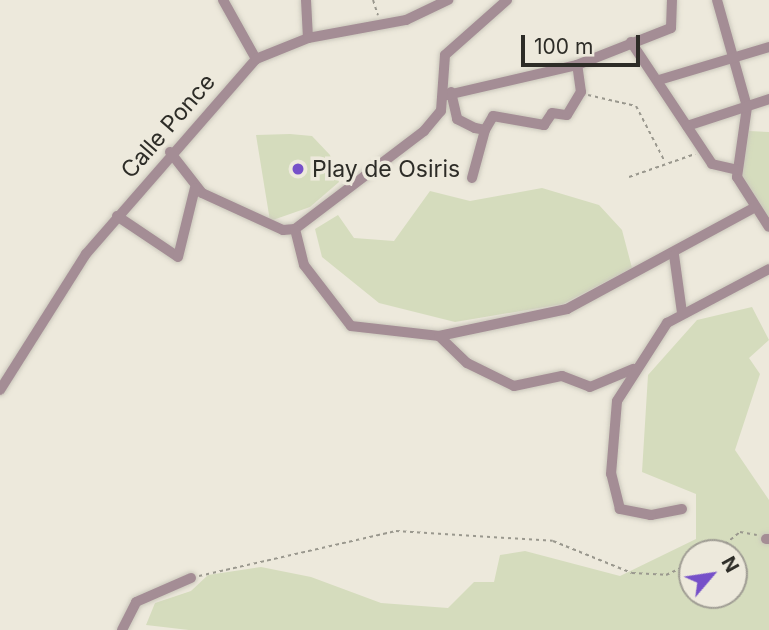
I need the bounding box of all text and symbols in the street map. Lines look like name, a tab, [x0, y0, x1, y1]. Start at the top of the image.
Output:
scale bar	[524, 21, 643, 65]
text: 100 m	[534, 34, 593, 59]
street label: Calle Ponce	[115, 68, 221, 184]
place label: Play de Osiris	[312, 155, 460, 183]
marker: Play de Osiris	[290, 161, 306, 177]
north arrow	[678, 539, 748, 609]
text: N	[716, 553, 744, 576]

